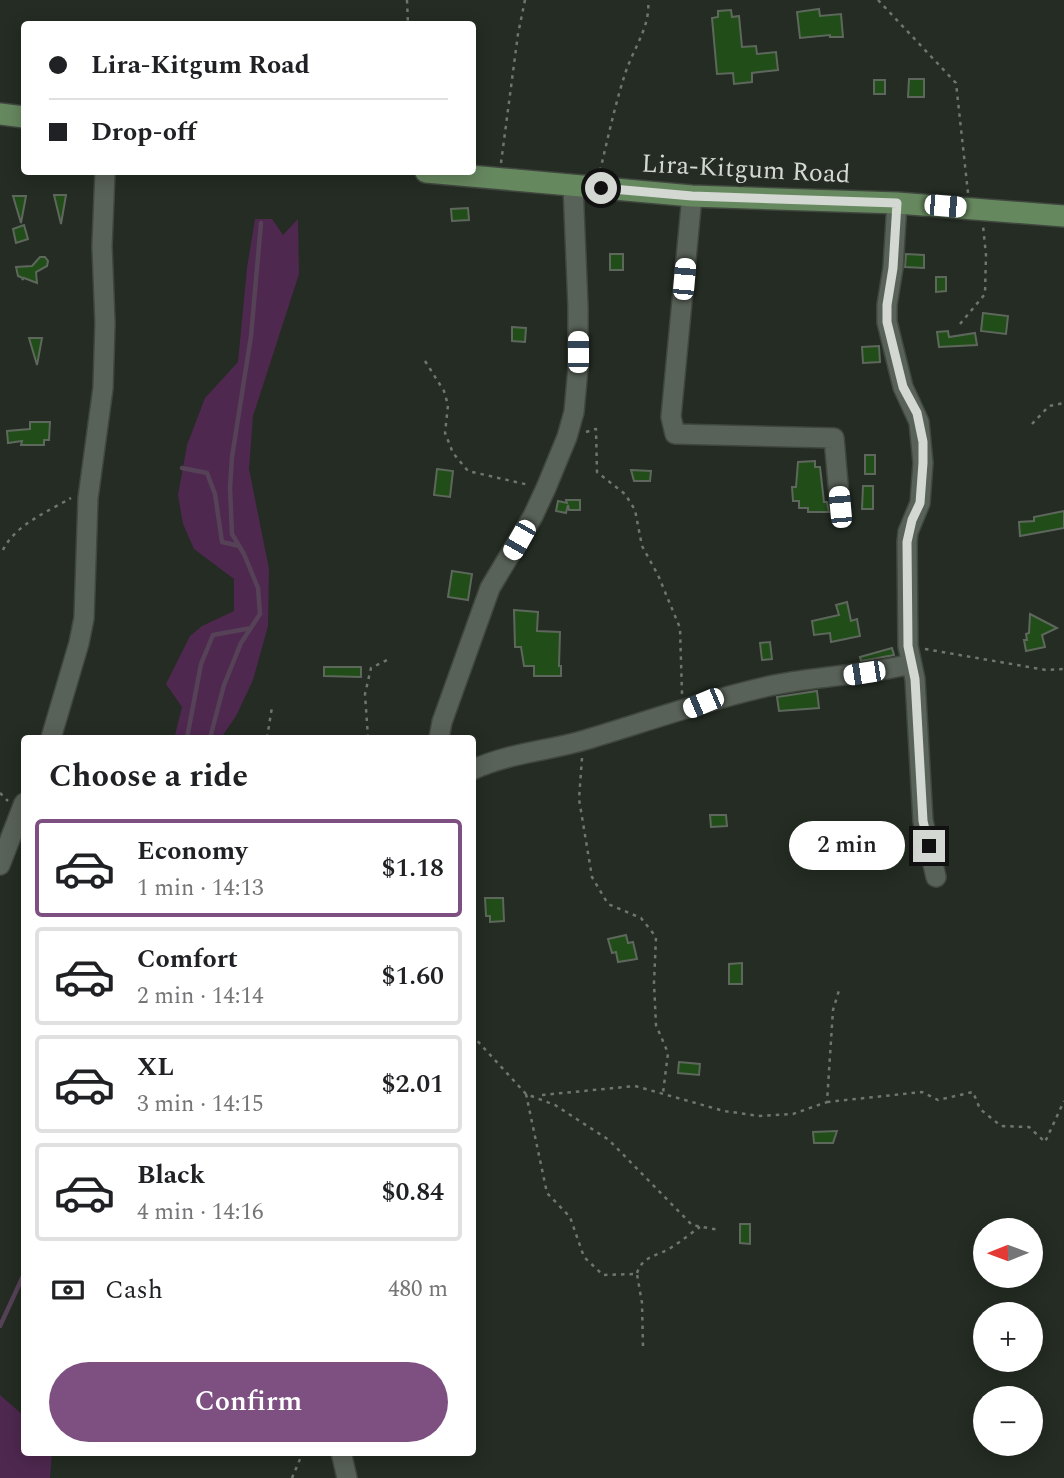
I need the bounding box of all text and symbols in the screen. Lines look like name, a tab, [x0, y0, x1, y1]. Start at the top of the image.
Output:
text: Lira-Kitgum Road	[91, 45, 310, 85]
text: Drop-off	[91, 112, 196, 152]
street label: Lira-Kitgum Road	[640, 144, 851, 194]
route start	[585, 172, 617, 204]
car	[924, 194, 967, 218]
car	[672, 257, 697, 301]
car	[568, 331, 589, 373]
car	[828, 485, 853, 529]
car	[500, 517, 539, 563]
car	[842, 659, 887, 687]
car	[680, 685, 727, 721]
text: Choose a ride	[49, 752, 248, 801]
callout: 2 min	[789, 822, 904, 870]
text: 2 min	[817, 828, 877, 863]
route end	[913, 830, 945, 862]
text: Economy	[137, 831, 247, 871]
icon: car	[53, 837, 116, 900]
text: $1.18	[381, 848, 444, 888]
text: 1 min · 14:13	[137, 871, 264, 906]
text: Comfort	[137, 939, 238, 979]
icon: car	[53, 945, 116, 1008]
text: $1.60	[381, 956, 444, 996]
text: 2 min · 14:14	[137, 979, 264, 1014]
text: XL	[137, 1047, 174, 1087]
icon: car	[53, 1053, 116, 1116]
text: $2.01	[381, 1064, 444, 1104]
text: 3 min · 14:15	[137, 1087, 264, 1122]
text: Black	[137, 1155, 205, 1195]
icon: car	[53, 1161, 116, 1224]
text: $0.84	[381, 1172, 444, 1212]
text: 4 min · 14:16	[137, 1195, 264, 1230]
north arrow	[973, 1218, 1043, 1288]
map controls	[973, 1218, 1043, 1456]
text: Cash	[105, 1270, 163, 1310]
icon: cash	[49, 1271, 87, 1309]
text: 480 m	[388, 1272, 448, 1307]
button: +	[973, 1302, 1043, 1372]
button: Confirm	[49, 1362, 448, 1442]
button: −	[973, 1386, 1043, 1456]

